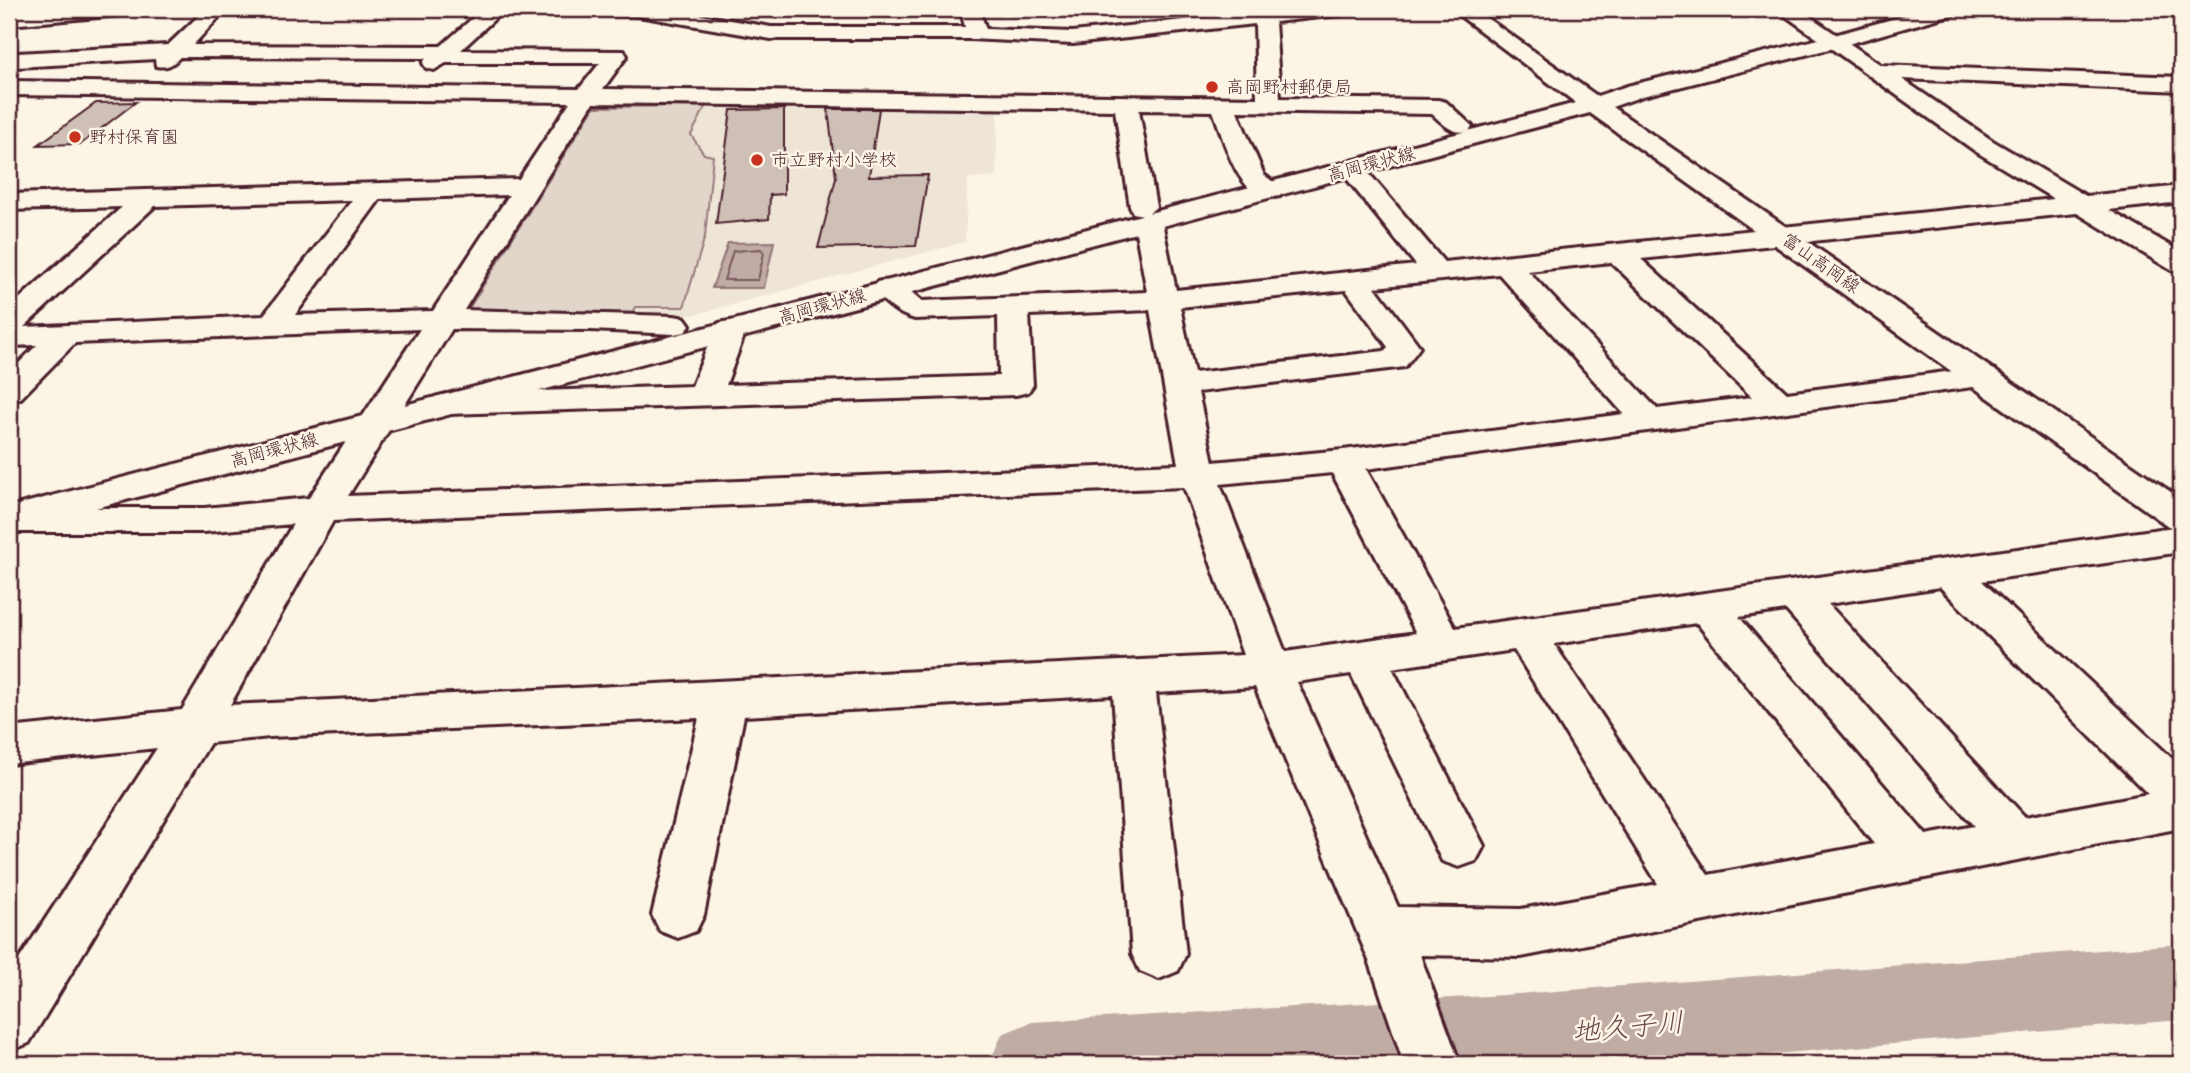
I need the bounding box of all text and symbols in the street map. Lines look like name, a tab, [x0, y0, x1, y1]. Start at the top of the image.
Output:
place label: 高岡野村郵便局	[1226, 72, 1352, 99]
marker: 高岡野村郵便局	[1204, 79, 1220, 95]
place label: 野村保育園	[89, 122, 179, 149]
marker: 野村保育園	[67, 129, 83, 145]
street label: 高岡環状線	[1324, 138, 1418, 187]
place label: 市立野村小学校	[771, 145, 897, 172]
marker: 市立野村小学校	[749, 152, 765, 168]
street label: 富山高岡線	[1777, 225, 1866, 299]
street label: 高岡環状線	[775, 280, 869, 329]
street label: 高岡環状線	[227, 424, 321, 473]
water label: 地久子川	[1570, 998, 1686, 1051]

